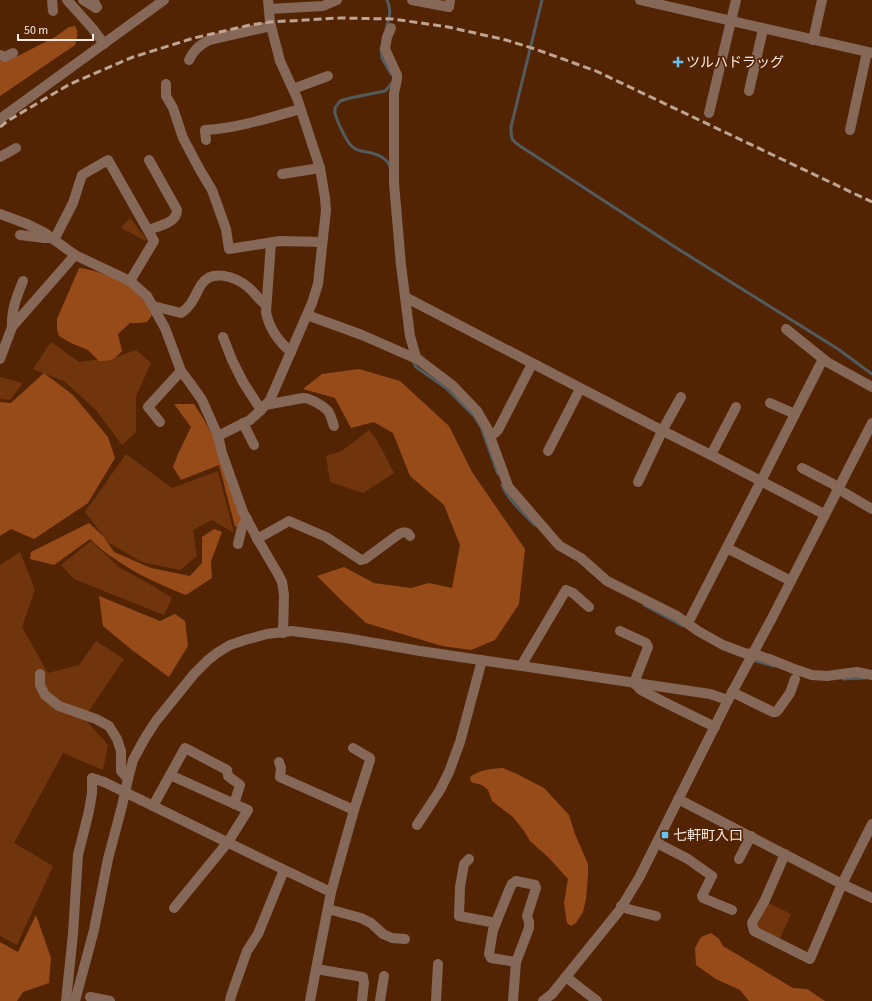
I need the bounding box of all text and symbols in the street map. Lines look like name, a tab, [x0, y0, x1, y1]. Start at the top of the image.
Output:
scale bar	[18, 16, 93, 42]
text: 50 m	[24, 22, 48, 39]
place label: ツルハドラッグ	[686, 53, 784, 73]
marker: ツルハドラッグ	[673, 57, 683, 67]
place label: 七軒町入口	[673, 826, 743, 846]
marker: 七軒町入口	[660, 830, 670, 840]

